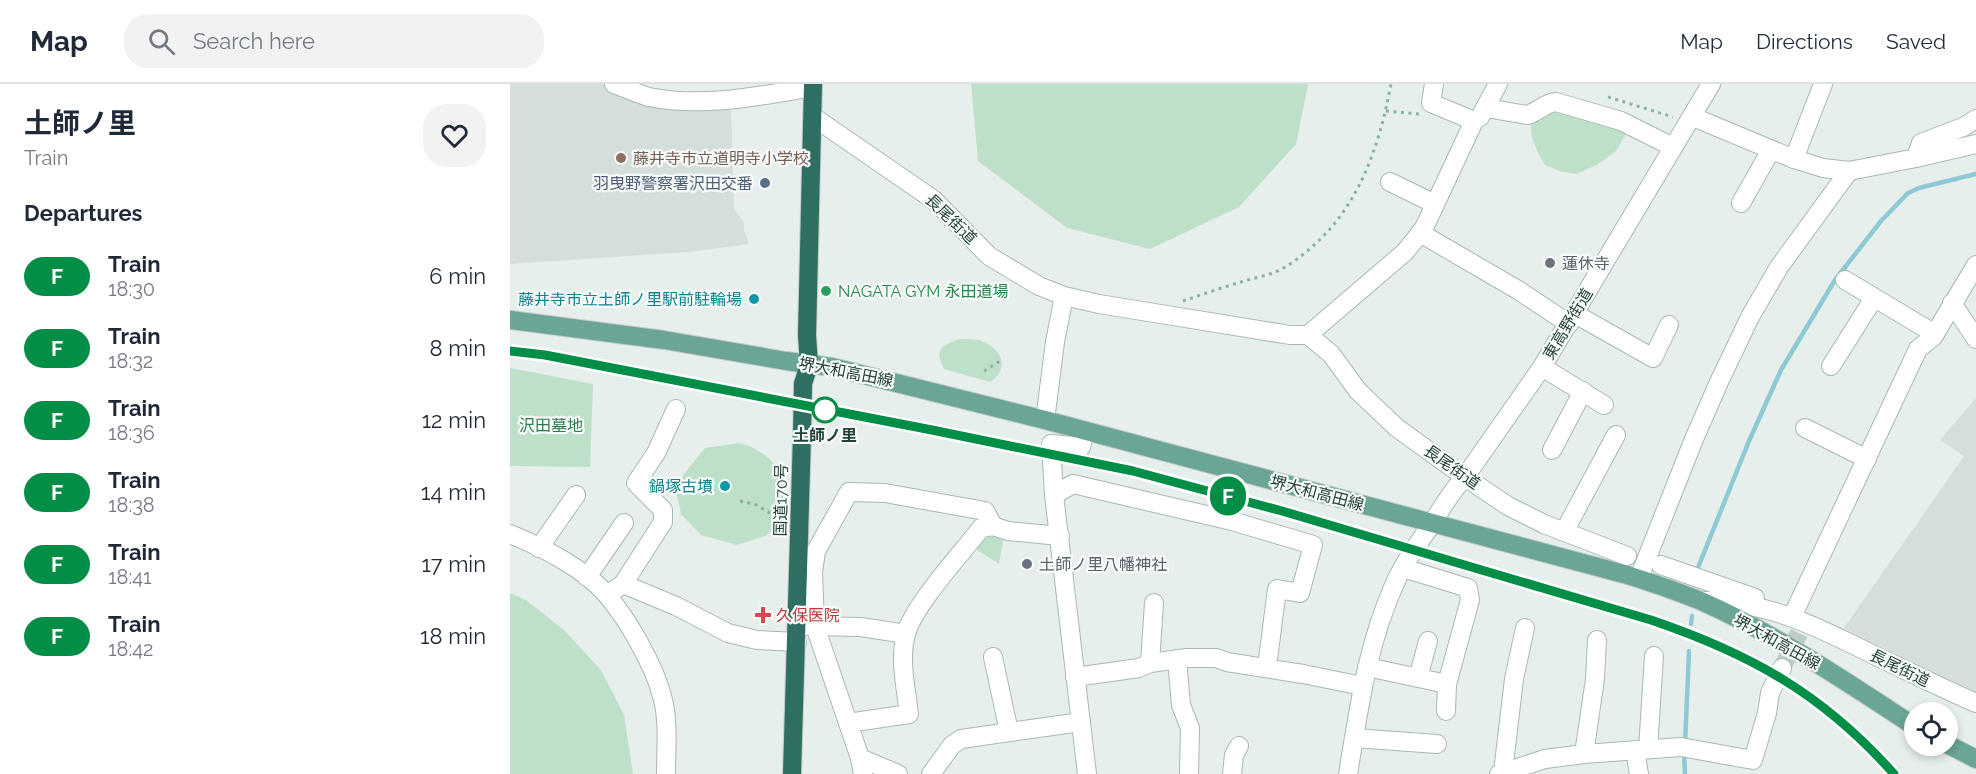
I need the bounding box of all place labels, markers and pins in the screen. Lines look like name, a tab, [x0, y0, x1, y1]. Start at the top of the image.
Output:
place label: 藤井寺市立道明寺小学校	[633, 149, 809, 168]
marker: 藤井寺市立道明寺小学校	[614, 151, 628, 165]
place label: 羽曳野警察署沢田交番	[593, 174, 753, 193]
marker: 羽曳野警察署沢田交番	[758, 176, 772, 190]
place label: 蓮休寺	[1562, 254, 1610, 273]
marker: 蓮休寺	[1543, 256, 1557, 270]
place label: NAGATA GYM 永田道場	[838, 282, 1008, 301]
marker: NAGATA GYM 永田道場	[819, 284, 833, 298]
place label: 藤井寺市立土師ノ里駅前駐輪場	[518, 290, 742, 309]
marker: 藤井寺市立土師ノ里駅前駐輪場	[747, 292, 761, 306]
marker: 土師ノ里	[812, 397, 838, 423]
place label: 土師ノ里	[793, 426, 857, 445]
place label: 鍋塚古墳	[649, 477, 713, 496]
marker: 鍋塚古墳	[718, 479, 732, 493]
place label: 土師ノ里八幡神社	[1039, 555, 1167, 574]
marker: 土師ノ里八幡神社	[1020, 557, 1034, 571]
marker: 久保医院	[754, 606, 772, 624]
place label: 久保医院	[776, 606, 840, 625]

